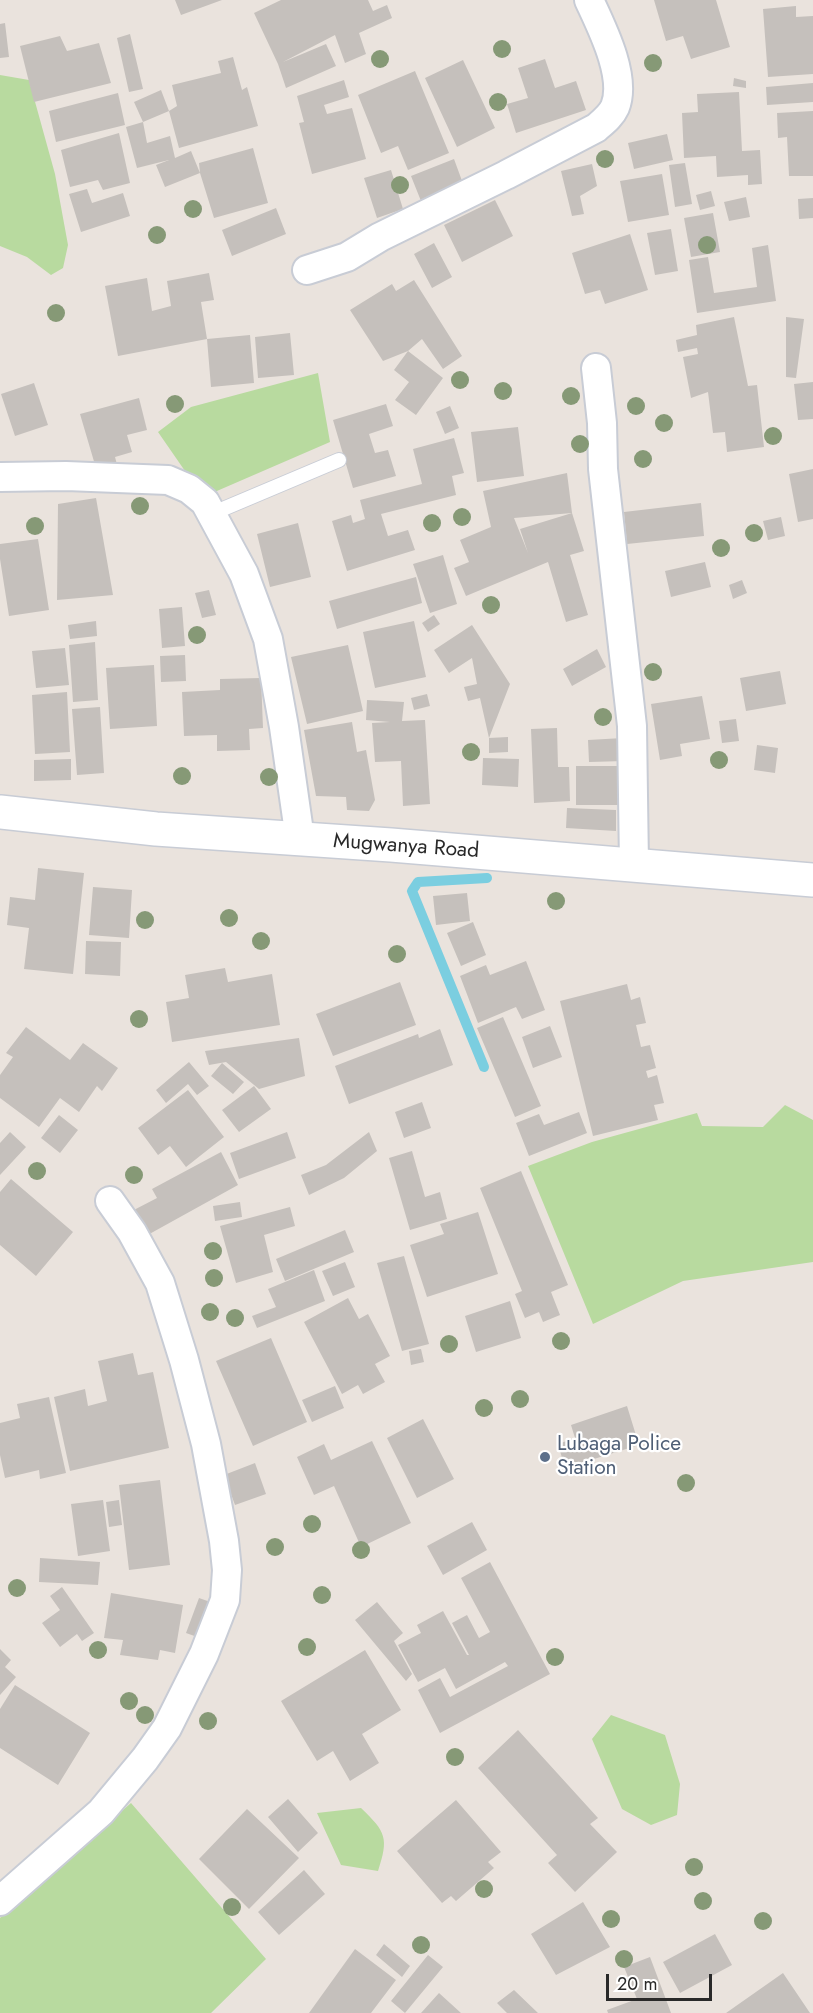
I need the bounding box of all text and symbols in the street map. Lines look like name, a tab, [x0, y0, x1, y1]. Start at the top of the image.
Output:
street label: Mugwanya Road	[332, 829, 480, 865]
place label: Lubaga Police Station	[557, 1432, 681, 1482]
marker: Lubaga Police Station	[538, 1450, 552, 1464]
scale bar	[609, 1962, 716, 2000]
text: 20 m	[617, 1971, 657, 1997]

